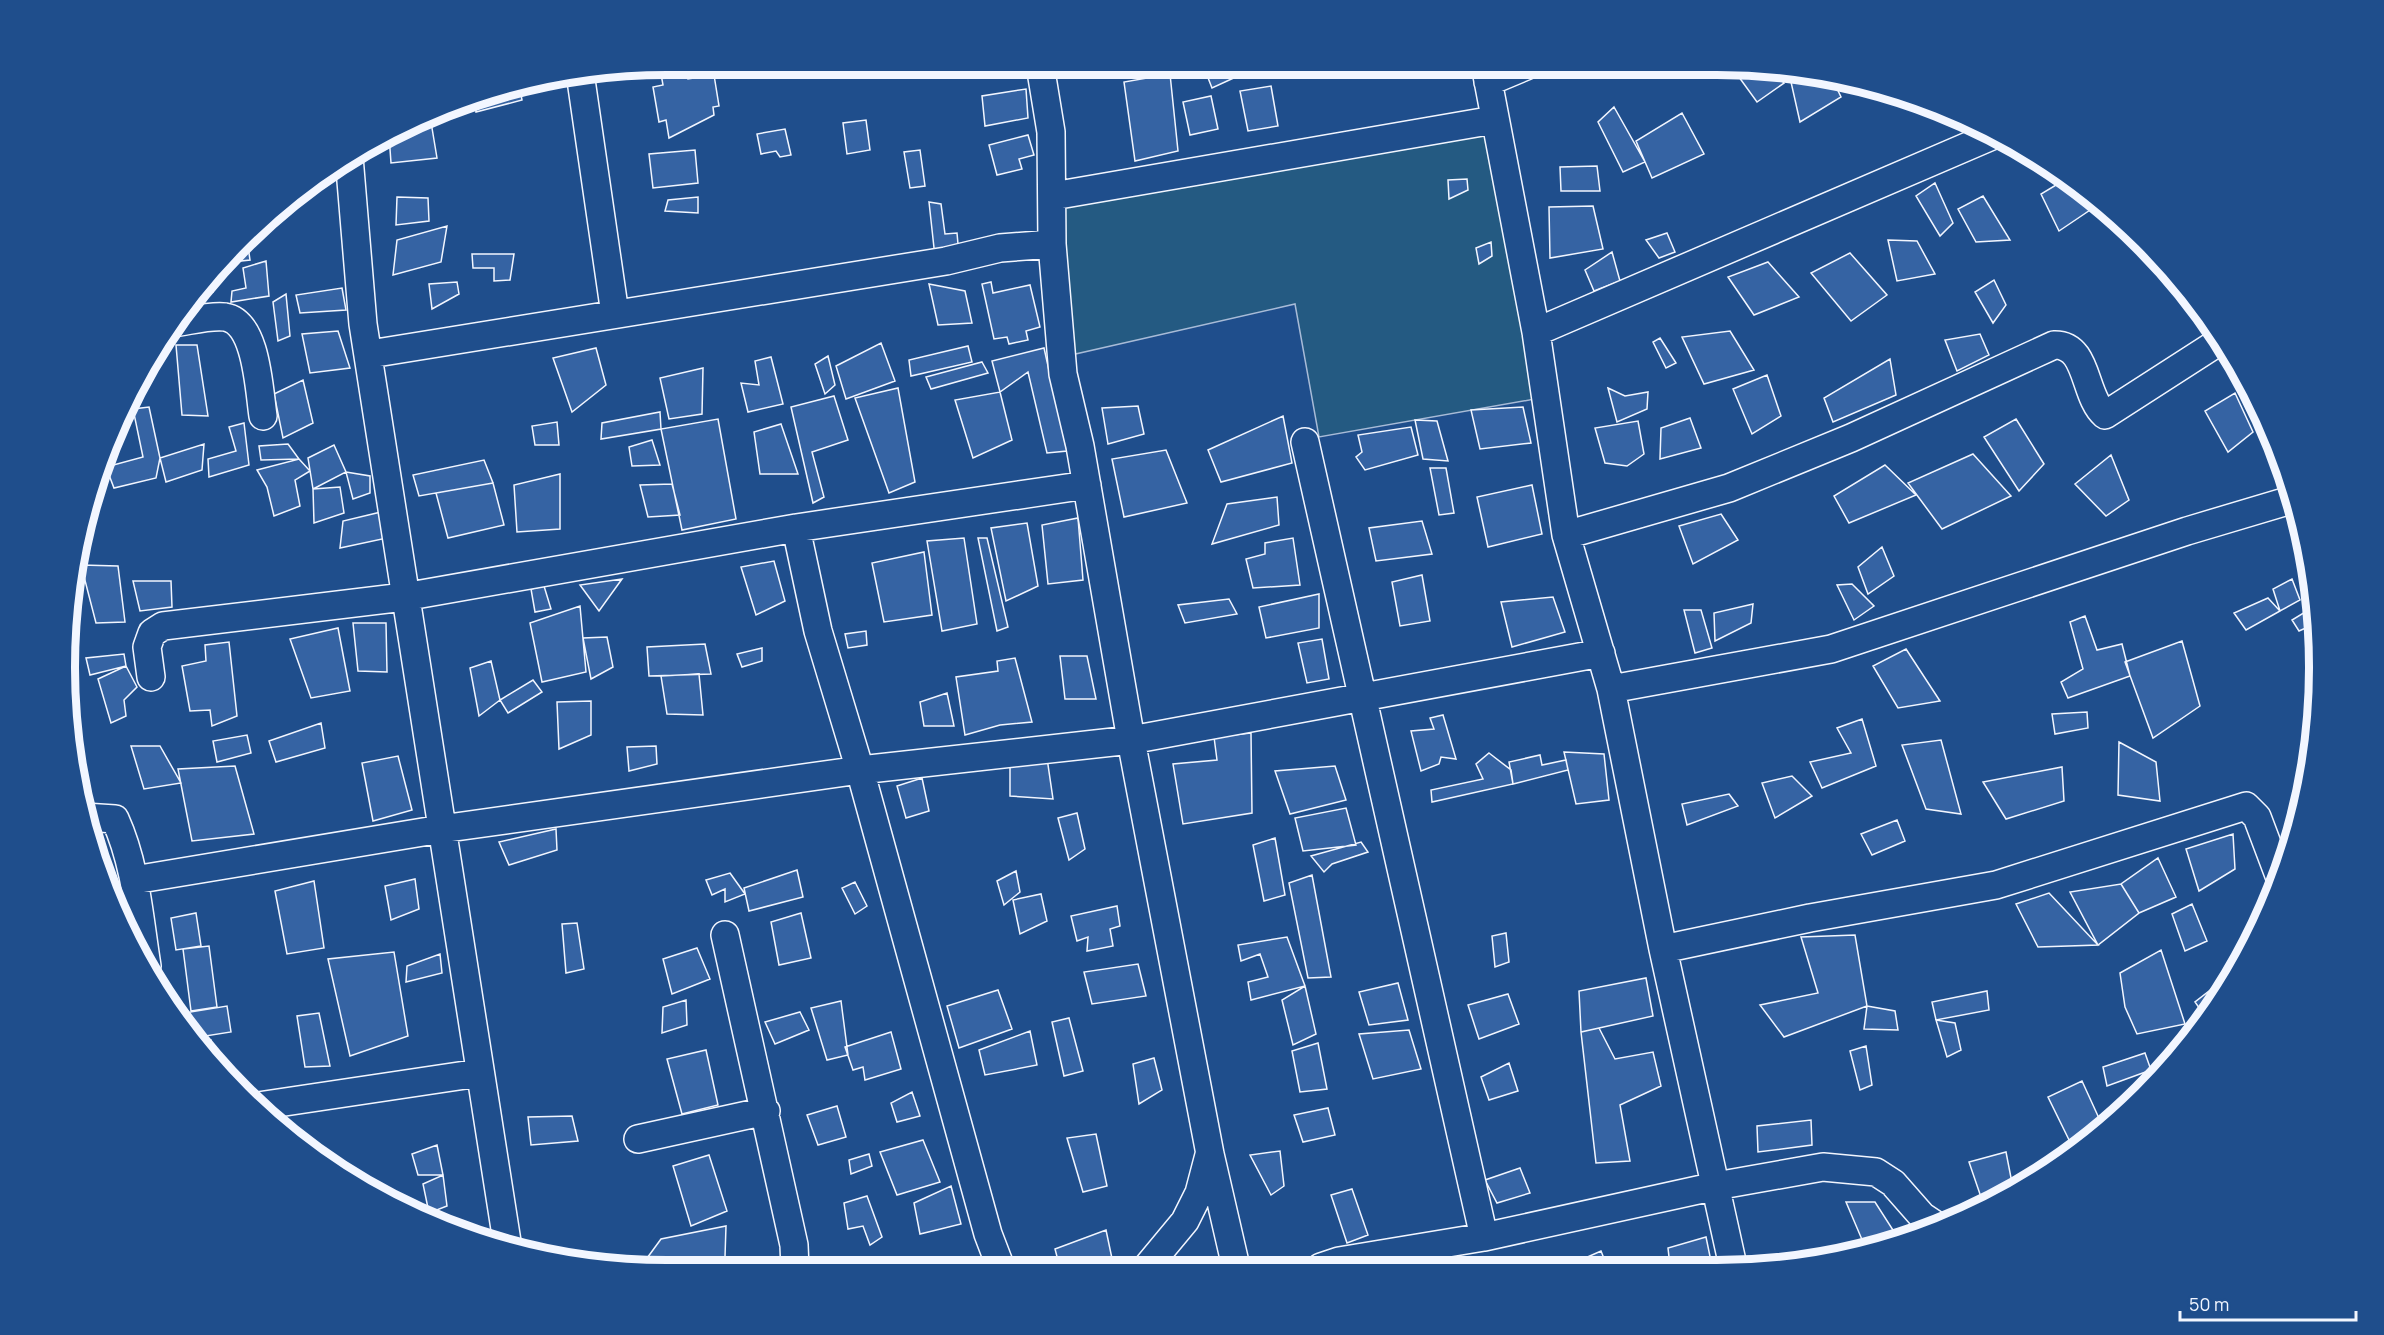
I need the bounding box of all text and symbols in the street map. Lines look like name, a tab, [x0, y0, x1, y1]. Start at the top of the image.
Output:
scale bar	[2180, 1284, 2356, 1322]
text: 50 m	[2189, 1292, 2229, 1316]

